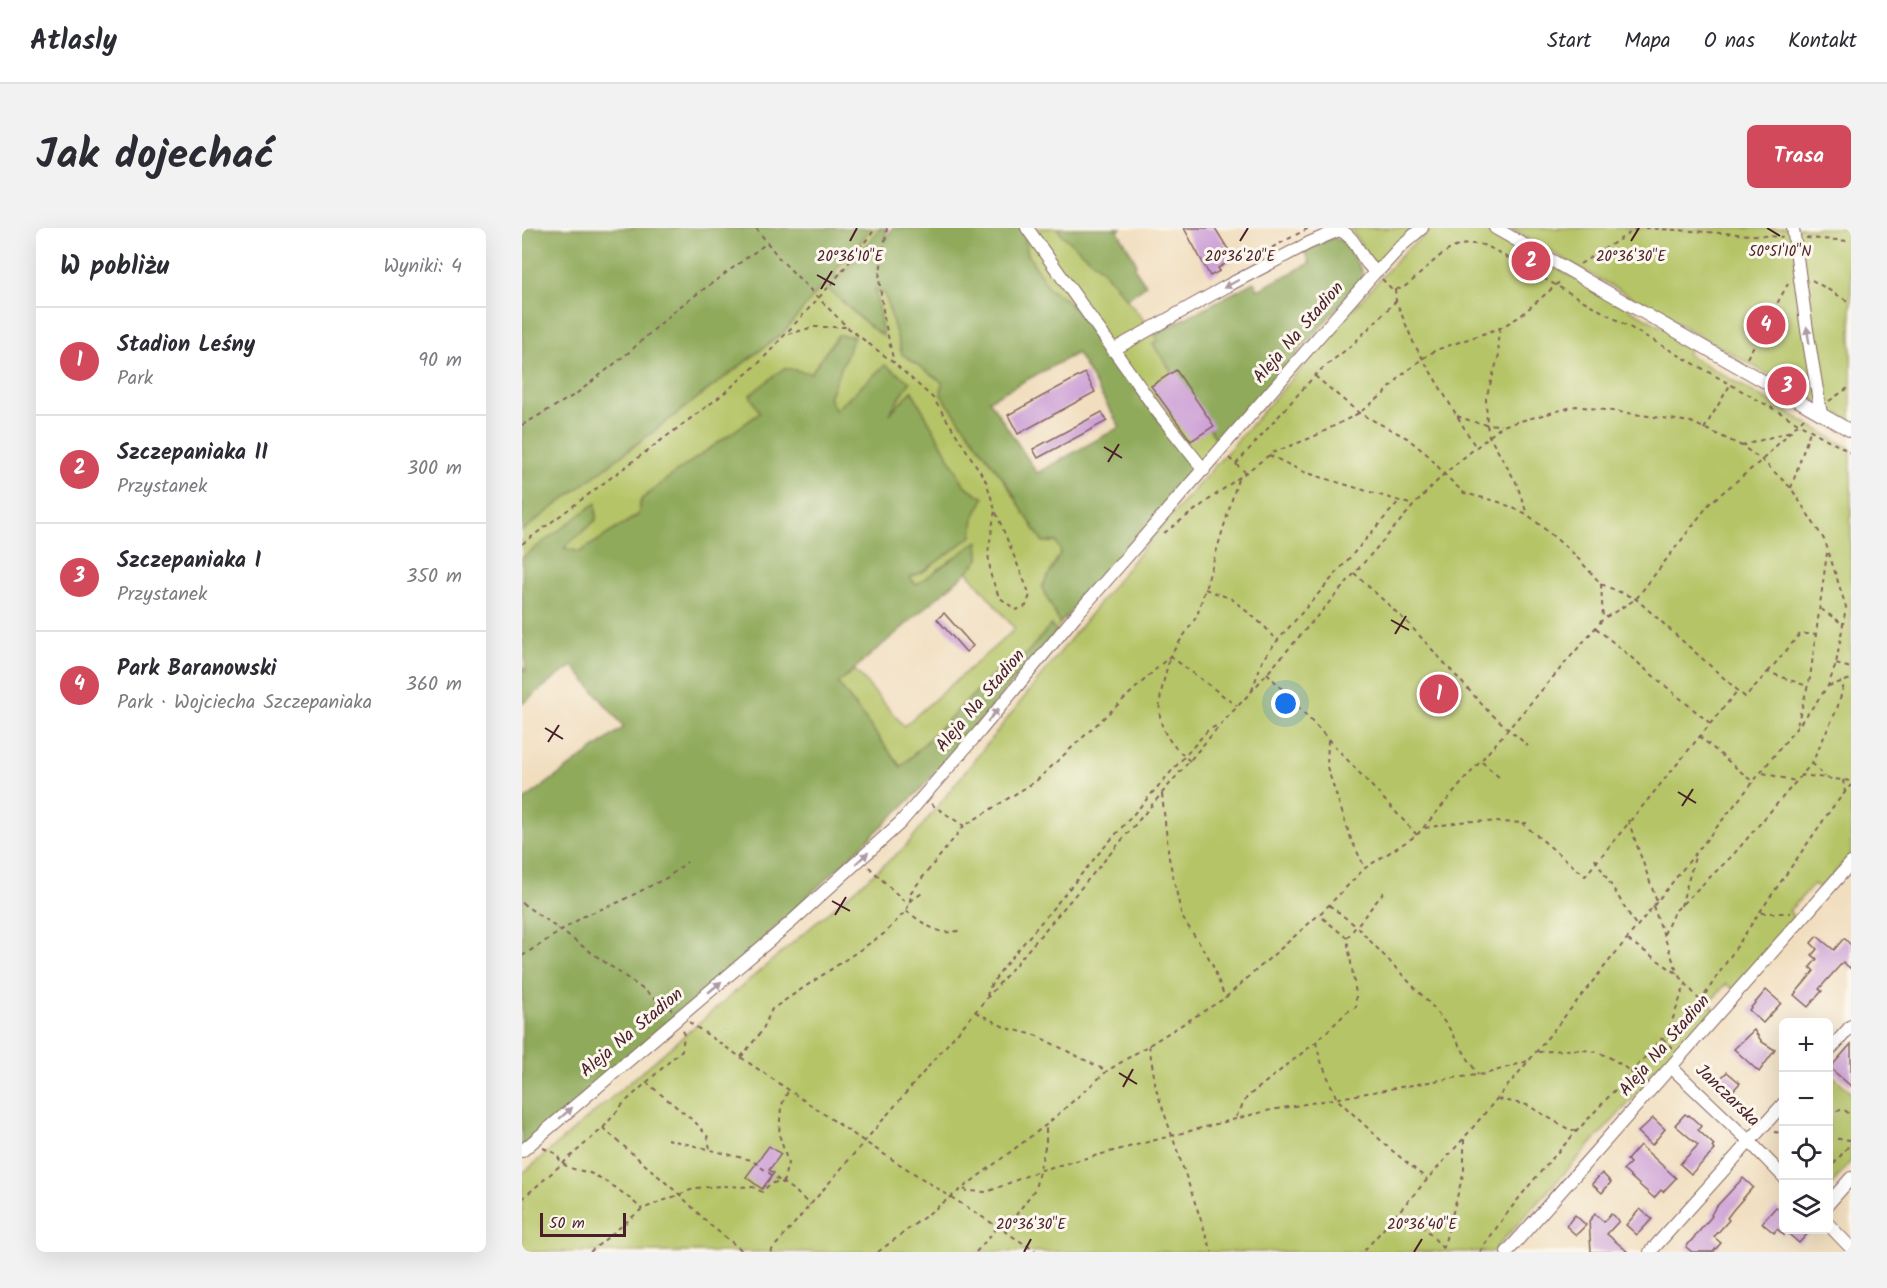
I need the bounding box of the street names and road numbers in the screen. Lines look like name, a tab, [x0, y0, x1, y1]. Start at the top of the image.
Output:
street label: Aleja Na Stadion	[1246, 275, 1352, 391]
street label: Aleja Na Stadion	[929, 643, 1033, 759]
street label: Aleja Na Stadion	[574, 981, 690, 1085]
street label: Aleja Na Stadion	[1612, 988, 1718, 1104]
street label: Janczarska	[1688, 1057, 1766, 1135]

